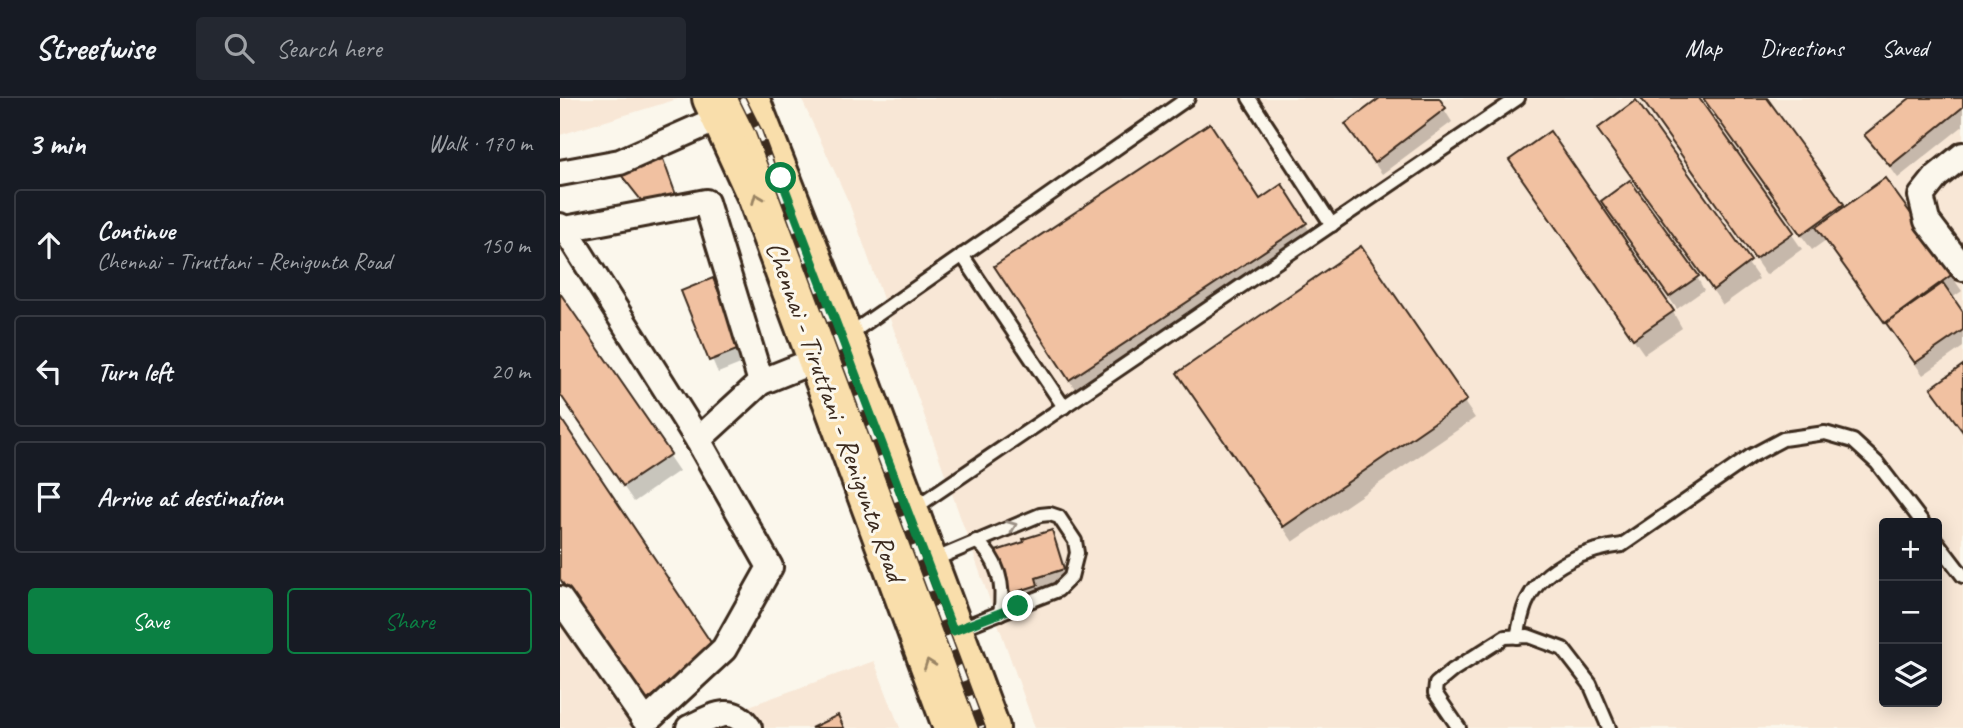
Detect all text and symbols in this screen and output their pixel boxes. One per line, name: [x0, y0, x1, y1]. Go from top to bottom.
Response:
search box: [196, 17, 686, 80]
text: Streetwise: [35, 27, 154, 69]
icon: search: [220, 29, 258, 67]
text: Search here: [276, 32, 382, 65]
text: Map: [1685, 33, 1722, 63]
text: Directions: [1760, 33, 1843, 63]
text: Saved: [1881, 33, 1928, 63]
text: 3 min: [28, 125, 85, 163]
text: Walk · 170 m: [428, 129, 532, 158]
route start: [765, 162, 796, 193]
one-way arrow: [752, 192, 766, 204]
text: Continue: [97, 214, 175, 247]
icon: ahead: [30, 226, 68, 264]
text: 150 m: [481, 231, 530, 260]
street label: Chennai - Tiruttani - Renigunta Road: [758, 236, 915, 589]
text: Chennai - Tiruttani - Renigunta Road: [97, 247, 392, 276]
icon: left: [30, 352, 68, 390]
text: Turn left: [97, 355, 172, 388]
text: 20 m: [491, 357, 530, 386]
icon: arrive: [30, 478, 68, 516]
text: Arrive at destination: [97, 481, 283, 514]
map controls: [1879, 518, 1942, 707]
button: +: [1879, 518, 1942, 581]
one-way arrow: [1006, 520, 1018, 534]
button: −: [1879, 581, 1942, 644]
button: Save: [28, 588, 273, 654]
button: Share: [287, 588, 532, 654]
route end: [1002, 590, 1033, 621]
button: layers: [1879, 644, 1942, 707]
one-way arrow: [923, 658, 937, 670]

